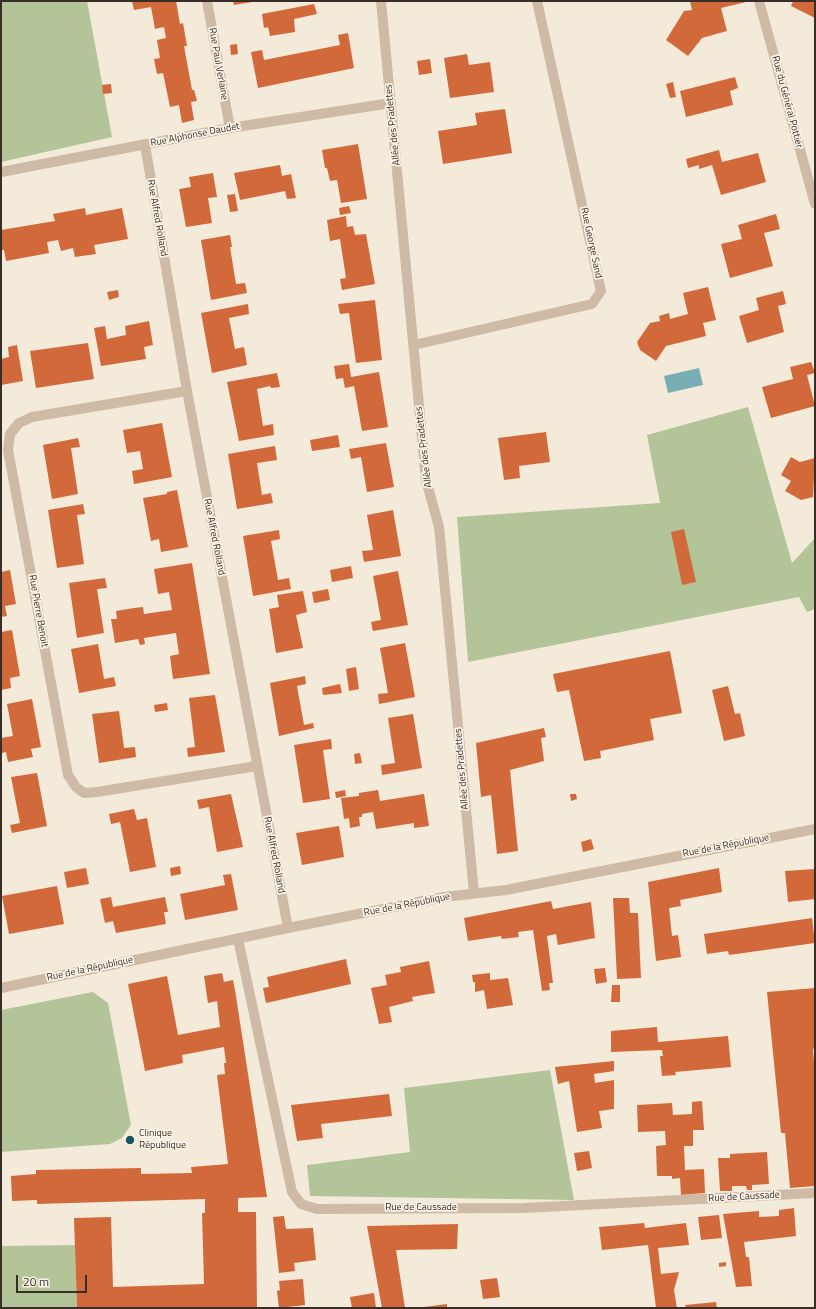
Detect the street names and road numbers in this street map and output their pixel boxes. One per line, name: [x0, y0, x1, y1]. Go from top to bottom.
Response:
street label: Rue Paul Verlaine: [206, 27, 230, 101]
street label: Rue du Général Pottier: [769, 55, 805, 149]
street label: Allée des Pradettes: [383, 84, 403, 166]
street label: Rue Alphonse Daudet: [149, 120, 241, 150]
street label: Rue Alfred Rolland: [144, 179, 170, 257]
street label: Rue George Sand: [578, 207, 604, 279]
street label: Allée des Pradettes: [413, 406, 435, 488]
street label: Rue Alfred Rolland: [201, 498, 227, 576]
street label: Rue Pierre Benoit: [26, 574, 50, 648]
street label: Allée des Pradettes: [452, 728, 472, 810]
street label: Rue Alfred Rolland: [261, 816, 287, 894]
street label: Rue de la République: [682, 832, 770, 860]
street label: Rue de la République: [363, 891, 451, 919]
street label: Rue de la République: [46, 954, 134, 984]
street label: Rue de Caussade: [708, 1189, 780, 1205]
street label: Rue de Caussade: [385, 1202, 457, 1214]

